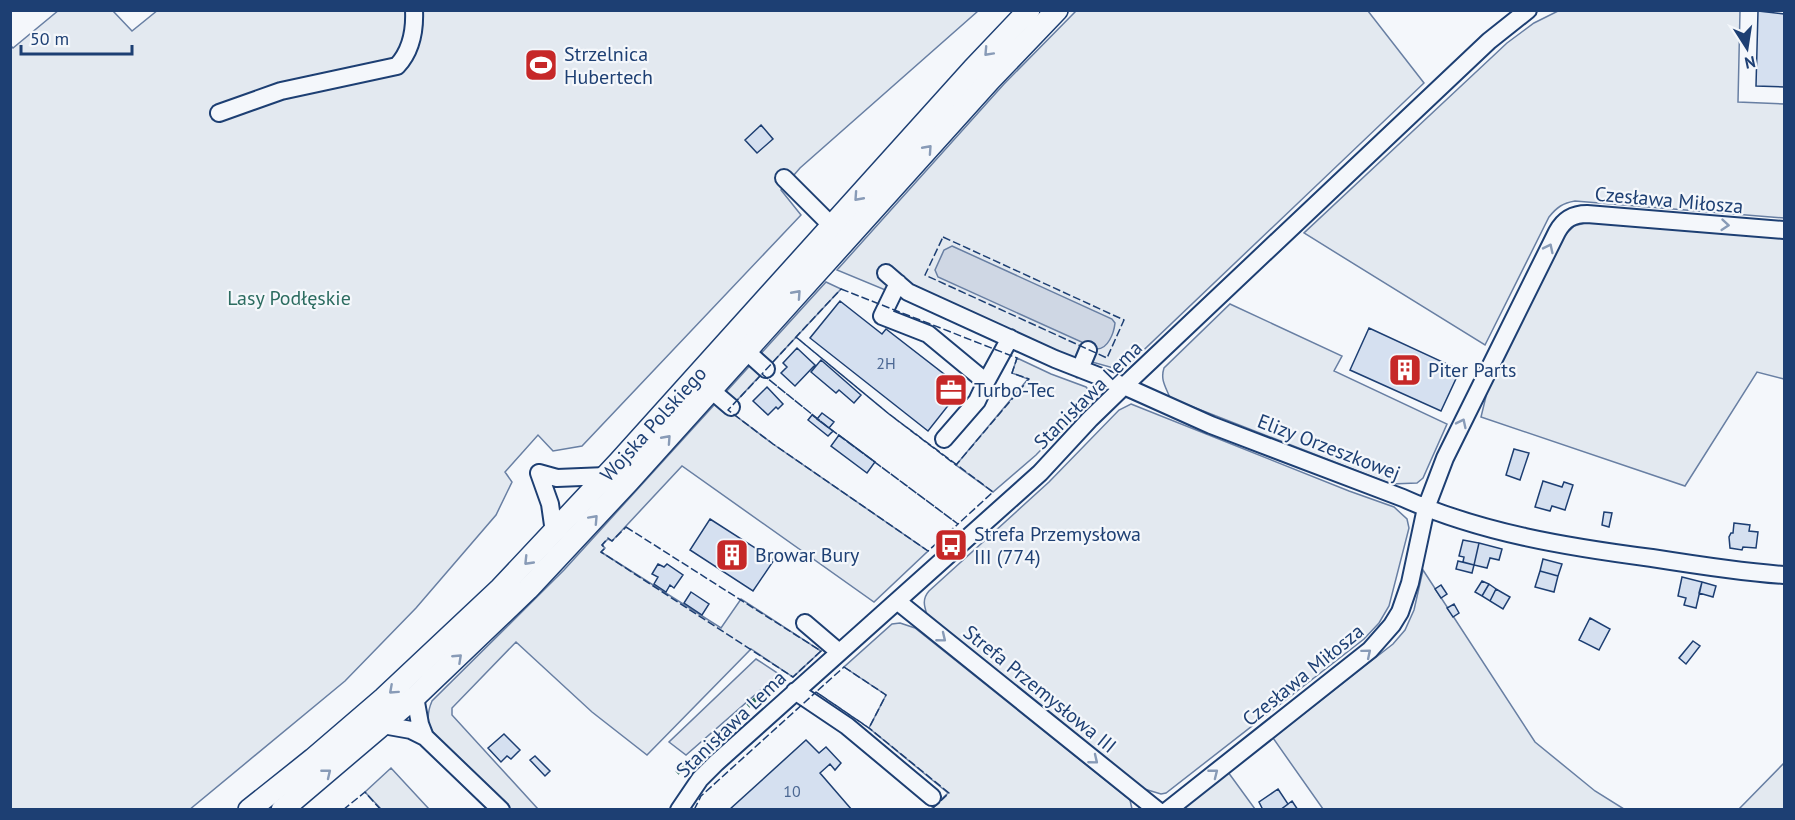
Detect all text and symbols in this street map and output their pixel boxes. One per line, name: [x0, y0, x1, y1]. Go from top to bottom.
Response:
scale bar: [21, 18, 132, 56]
north arrow: [1717, 18, 1777, 78]
text: 50 m: [30, 27, 69, 50]
place label: Strzelnica Hubertech: [564, 41, 653, 90]
one-way arrow: [985, 45, 996, 56]
sports icon: Strzelnica Hubertech: [523, 47, 559, 83]
text: N: [1743, 52, 1757, 74]
one-way arrow: [921, 145, 932, 156]
street label: Czesława Miłosza: [1594, 181, 1744, 219]
one-way arrow: [854, 190, 865, 201]
one-way arrow: [1721, 218, 1730, 231]
one-way arrow: [1541, 243, 1553, 254]
park label: Lasy Podłęskie: [227, 285, 351, 311]
one-way arrow: [790, 290, 801, 300]
street label: Stanisława Lema: [1028, 335, 1148, 455]
building icon: Piter Parts: [1387, 352, 1423, 388]
house number: 2H: [876, 353, 896, 373]
place label: Piter Parts: [1428, 357, 1516, 383]
street label: Wojska Polskiego: [594, 361, 712, 487]
office icon: Turbo-Tec: [933, 372, 969, 408]
place label: Turbo-Tec: [974, 377, 1055, 403]
street label: Elizy Orzeszkowej: [1254, 408, 1404, 486]
one-way arrow: [1455, 418, 1467, 429]
one-way arrow: [660, 435, 671, 445]
one-way arrow: [587, 515, 598, 525]
place label: Strefa Przemysłowa III (774): [974, 521, 1141, 570]
bus stop icon: Strefa Przemysłowa III (774): [933, 527, 969, 563]
building icon: Browar Bury: [714, 537, 750, 573]
place label: Browar Bury: [755, 542, 860, 568]
one-way arrow: [524, 553, 535, 564]
street label: Czesława Miłosza: [1237, 618, 1369, 732]
street label: Strefa Przemysłowa III: [958, 619, 1122, 759]
one-way arrow: [936, 630, 947, 641]
one-way arrow: [1360, 649, 1371, 660]
one-way arrow: [451, 654, 461, 665]
street label: Stanisława Lema: [670, 665, 792, 783]
one-way arrow: [389, 683, 399, 694]
one-way arrow: [1088, 752, 1099, 763]
one-way arrow: [320, 769, 331, 780]
one-way arrow: [1207, 770, 1218, 781]
house number: 10: [783, 781, 801, 801]

